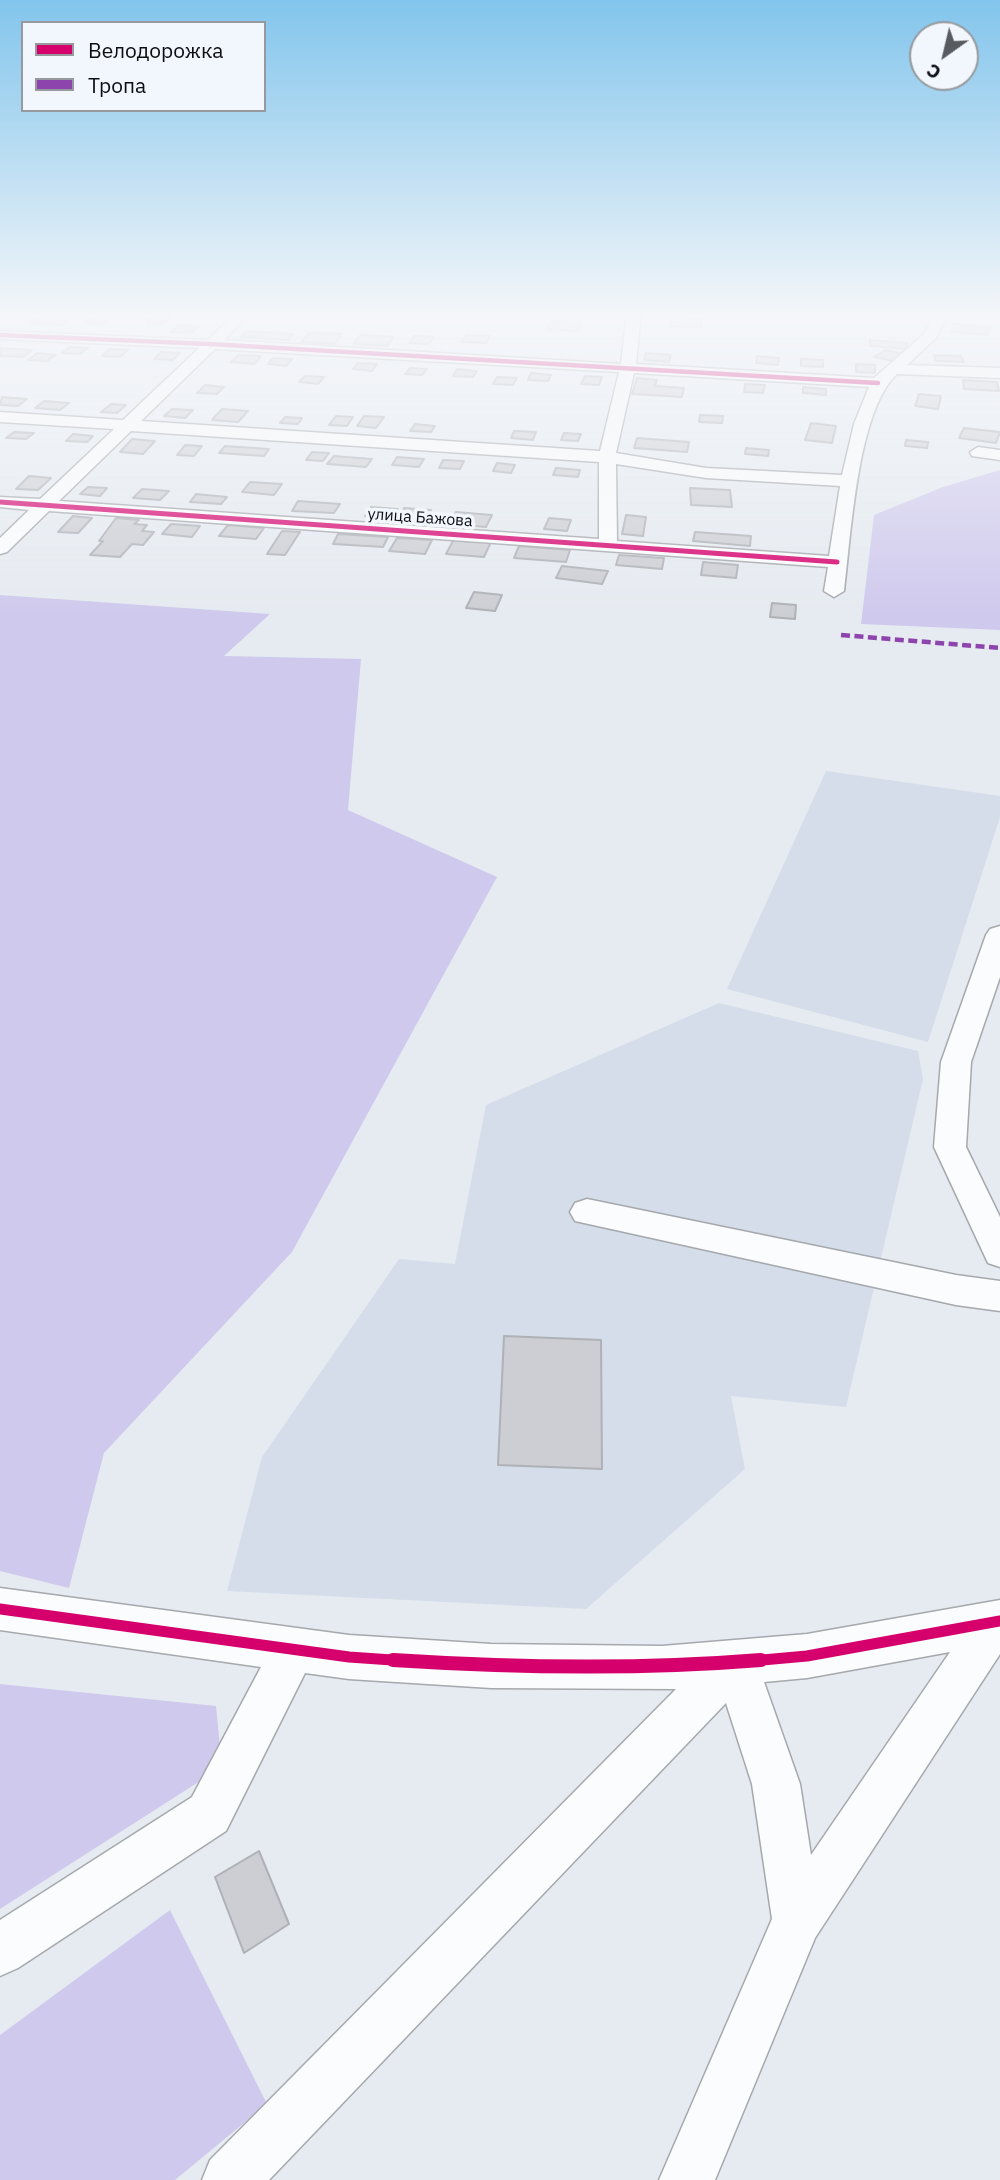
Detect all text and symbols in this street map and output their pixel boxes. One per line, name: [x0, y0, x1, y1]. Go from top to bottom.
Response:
legend: [21, 21, 266, 112]
north arrow: [909, 21, 979, 91]
text: Велодорожка: [88, 36, 223, 64]
text: С: [922, 58, 945, 85]
text: Тропа: [88, 71, 146, 99]
street label: улица Бажова: [367, 505, 473, 531]

